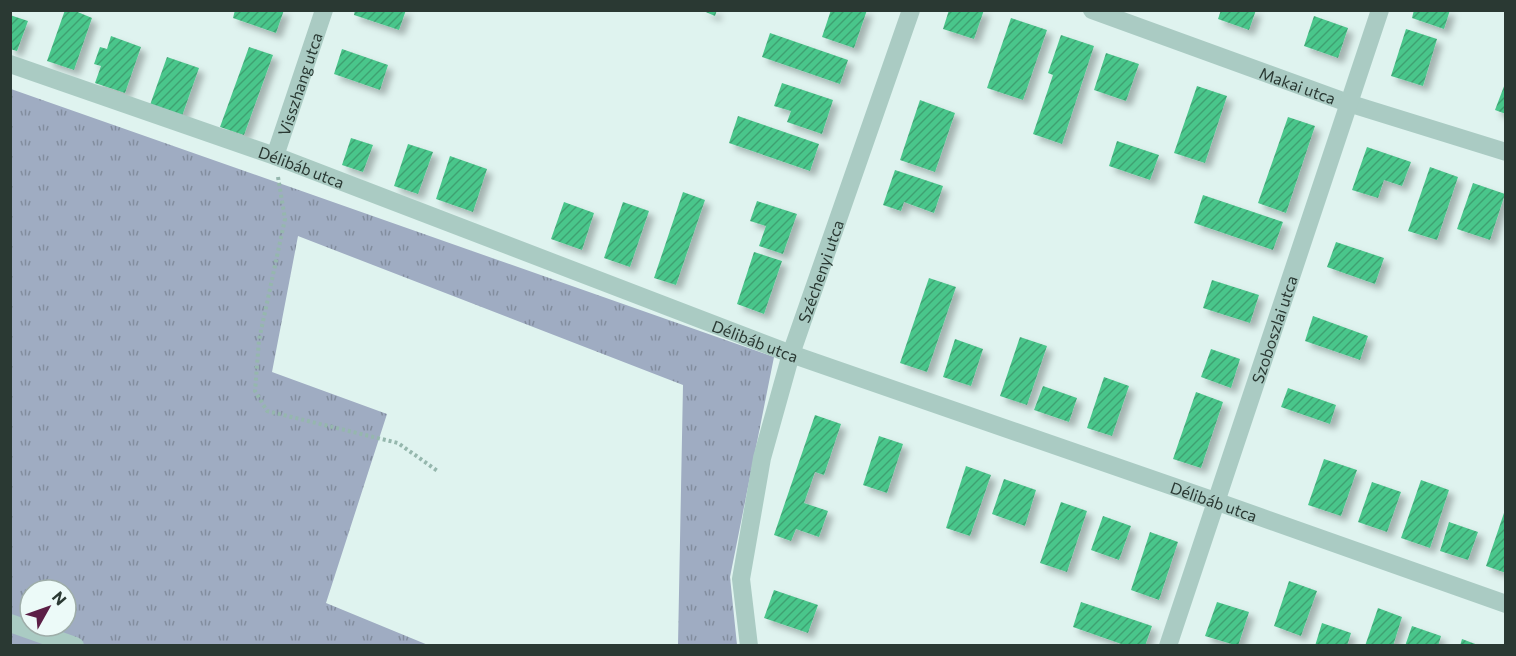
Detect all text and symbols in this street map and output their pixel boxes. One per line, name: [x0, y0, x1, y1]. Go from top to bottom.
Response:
street label: Visszhang utca: [273, 30, 325, 138]
street label: Makai utca: [1257, 62, 1338, 107]
street label: Délibáb utca: [256, 142, 347, 191]
street label: Széchenyi utca: [793, 217, 847, 325]
street label: Szoboszlai utca: [1247, 273, 1300, 385]
street label: Délibáb utca: [710, 315, 801, 365]
street label: Délibáb utca: [1168, 477, 1260, 525]
north arrow: [18, 578, 78, 638]
text: N: [49, 587, 71, 609]

